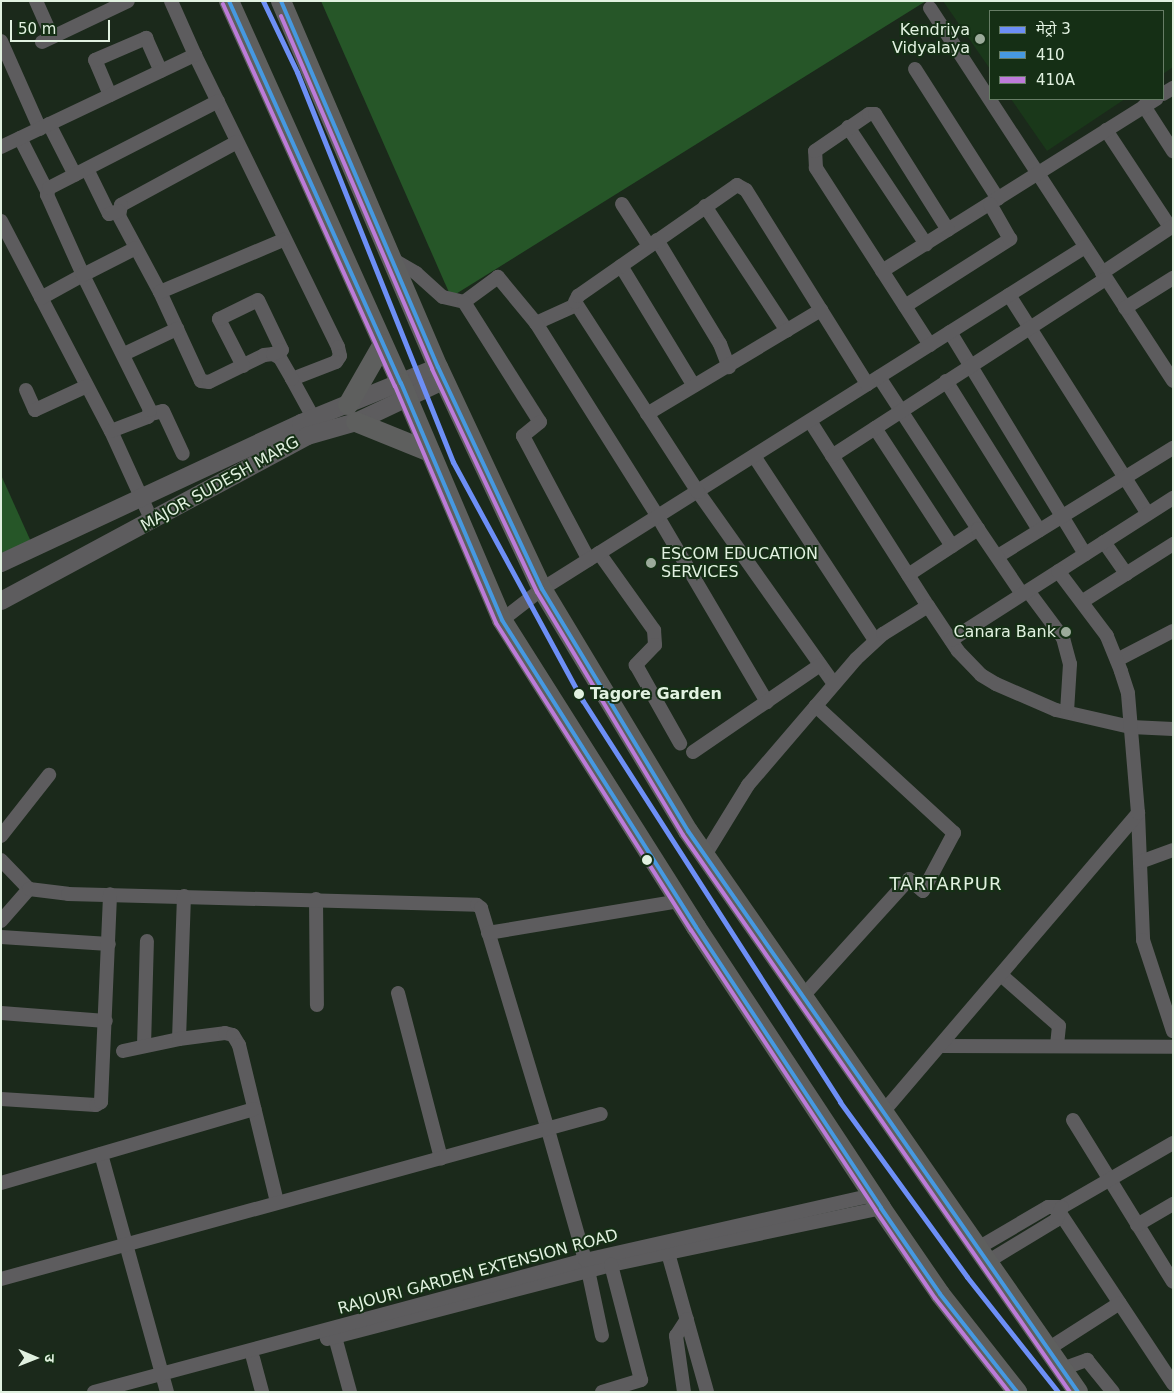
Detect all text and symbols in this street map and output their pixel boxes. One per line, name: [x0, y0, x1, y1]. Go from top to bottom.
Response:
scale bar: [12, 10, 112, 42]
legend: [989, 10, 1164, 100]
text: 50 m: [18, 20, 56, 38]
place label: Kendriya Vidyalaya: [892, 20, 970, 58]
text: मेट्रो 3: [1036, 20, 1071, 38]
marker: Kendriya Vidyalaya: [974, 33, 986, 45]
text: 410: [1036, 46, 1065, 64]
text: 410A: [1036, 71, 1075, 89]
street label: MAJOR SUDESH MARG: [137, 432, 303, 536]
place label: ESCOM EDUCATION SERVICES: [661, 544, 818, 582]
marker: ESCOM EDUCATION SERVICES: [645, 557, 657, 569]
place label: Canara Bank: [953, 622, 1056, 642]
marker: Canara Bank: [1060, 626, 1072, 638]
place label: Tagore Garden: [590, 684, 722, 704]
marker: Tagore Garden: [572, 687, 586, 701]
unlabelled marker: [642, 855, 652, 865]
district label: TARTARPUR: [888, 873, 1004, 895]
street label: RAJOURI GARDEN EXTENSION ROAD: [336, 1225, 620, 1319]
north arrow: [10, 1333, 60, 1383]
text: उ: [42, 1354, 58, 1362]

